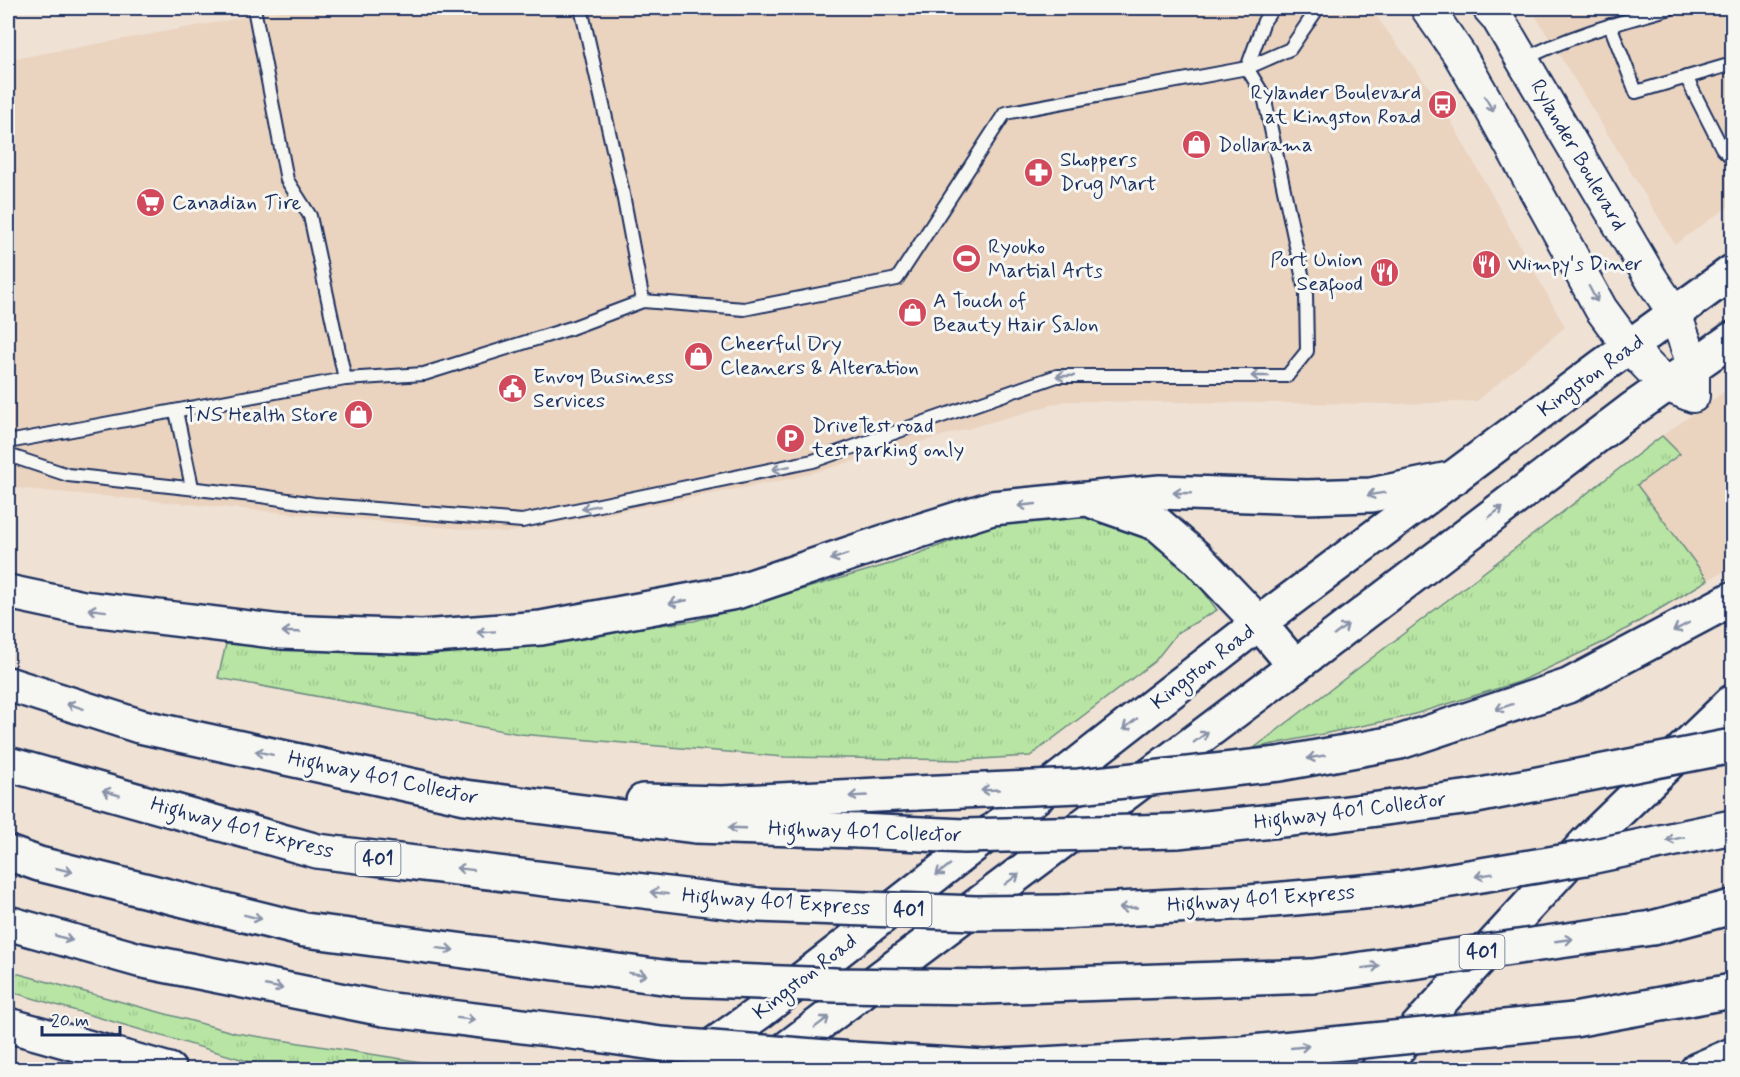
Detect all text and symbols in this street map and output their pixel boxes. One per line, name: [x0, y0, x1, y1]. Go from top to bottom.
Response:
street label: Rylander Boulevard: [1523, 74, 1633, 236]
place label: Rylander Boulevard at Kingston Road: [1250, 79, 1421, 131]
bus stop icon: Rylander Boulevard at Kingston Road: [1426, 89, 1458, 121]
one-way arrow: [1483, 95, 1495, 112]
shop icon: Dollarama: [1181, 129, 1213, 161]
place label: Dollarama: [1218, 131, 1313, 159]
place label: Shoppers Drug Mart: [1060, 146, 1157, 199]
pharmacy icon: Shoppers Drug Mart: [1023, 156, 1055, 188]
supermarket icon: Canadian Tire: [135, 187, 167, 219]
place label: Canadian Tire: [172, 189, 301, 217]
place label: Ryouko Martial Arts: [988, 233, 1103, 285]
sports icon: Ryouko Martial Arts: [951, 243, 983, 275]
place label: Port Union Seafood: [1270, 246, 1363, 300]
restaurant icon: Wimpy's Diner: [1471, 248, 1503, 280]
place label: Wimpy's Diner: [1508, 250, 1643, 278]
restaurant icon: Port Union Seafood: [1368, 256, 1400, 288]
one-way arrow: [1588, 284, 1599, 302]
place label: A Touch of Beauty Hair Salon: [933, 287, 1099, 339]
shop icon: A Touch of Beauty Hair Salon: [896, 297, 928, 329]
street label: Kingston Road: [1532, 328, 1650, 425]
place label: Cheerful Dry Cleaners & Alteration: [720, 330, 919, 382]
shop icon: Cheerful Dry Cleaners & Alteration: [683, 340, 715, 372]
place label: Envoy Business Services: [533, 363, 674, 415]
one-way arrow: [1056, 370, 1076, 382]
one-way arrow: [1251, 370, 1271, 382]
public building icon: Envoy Business Services: [496, 373, 528, 405]
shop icon: TNS Health Store: [343, 399, 375, 431]
place label: TNS Health Store: [184, 401, 338, 429]
place label: DriveTest road test parking only: [811, 412, 964, 466]
parking icon: DriveTest road test parking only: [775, 422, 807, 454]
one-way arrow: [771, 463, 791, 474]
one-way arrow: [1172, 487, 1192, 499]
one-way arrow: [1367, 488, 1387, 499]
one-way arrow: [1017, 500, 1037, 511]
one-way arrow: [580, 502, 599, 514]
one-way arrow: [1488, 506, 1504, 519]
one-way arrow: [831, 552, 849, 563]
one-way arrow: [669, 597, 688, 608]
one-way arrow: [88, 604, 107, 615]
street label: Kingston Road: [1145, 617, 1261, 717]
one-way arrow: [1673, 621, 1690, 633]
one-way arrow: [1333, 624, 1349, 637]
one-way arrow: [281, 626, 301, 637]
one-way arrow: [476, 627, 496, 638]
one-way arrow: [66, 699, 85, 710]
one-way arrow: [1495, 703, 1514, 714]
one-way arrow: [1122, 717, 1138, 730]
one-way arrow: [1193, 731, 1209, 744]
street label: Highway 401 Collector: [285, 744, 481, 814]
one-way arrow: [255, 747, 274, 759]
one-way arrow: [1306, 752, 1326, 763]
one-way arrow: [981, 784, 1001, 795]
street label: Highway 401 Collector: [1252, 785, 1448, 839]
one-way arrow: [102, 787, 121, 799]
street label: Highway 401 Express: [147, 790, 337, 868]
one-way arrow: [849, 791, 869, 802]
street label: Highway 401 Collector: [768, 815, 962, 851]
one-way arrow: [728, 822, 748, 833]
one-way arrow: [1666, 834, 1686, 845]
road number: 401: [356, 842, 400, 876]
one-way arrow: [935, 863, 951, 876]
one-way arrow: [54, 864, 73, 876]
one-way arrow: [456, 864, 476, 875]
one-way arrow: [1474, 869, 1494, 880]
one-way arrow: [1003, 873, 1019, 886]
street label: Highway 401 Express: [1166, 878, 1356, 922]
street label: Highway 401 Express: [681, 881, 871, 925]
one-way arrow: [649, 887, 669, 898]
road number: 401: [886, 893, 932, 927]
one-way arrow: [1118, 903, 1138, 914]
one-way arrow: [243, 912, 262, 924]
street label: Kingston Road: [747, 927, 863, 1027]
one-way arrow: [54, 933, 73, 945]
road number: 401: [1460, 935, 1504, 969]
one-way arrow: [1553, 935, 1573, 946]
one-way arrow: [435, 943, 454, 954]
one-way arrow: [1360, 962, 1380, 973]
one-way arrow: [628, 969, 648, 980]
one-way arrow: [265, 981, 284, 993]
scale bar: [42, 999, 120, 1037]
text: 20 m: [51, 1009, 89, 1033]
one-way arrow: [456, 1013, 476, 1024]
one-way arrow: [814, 1015, 830, 1028]
one-way arrow: [1290, 1041, 1310, 1052]

